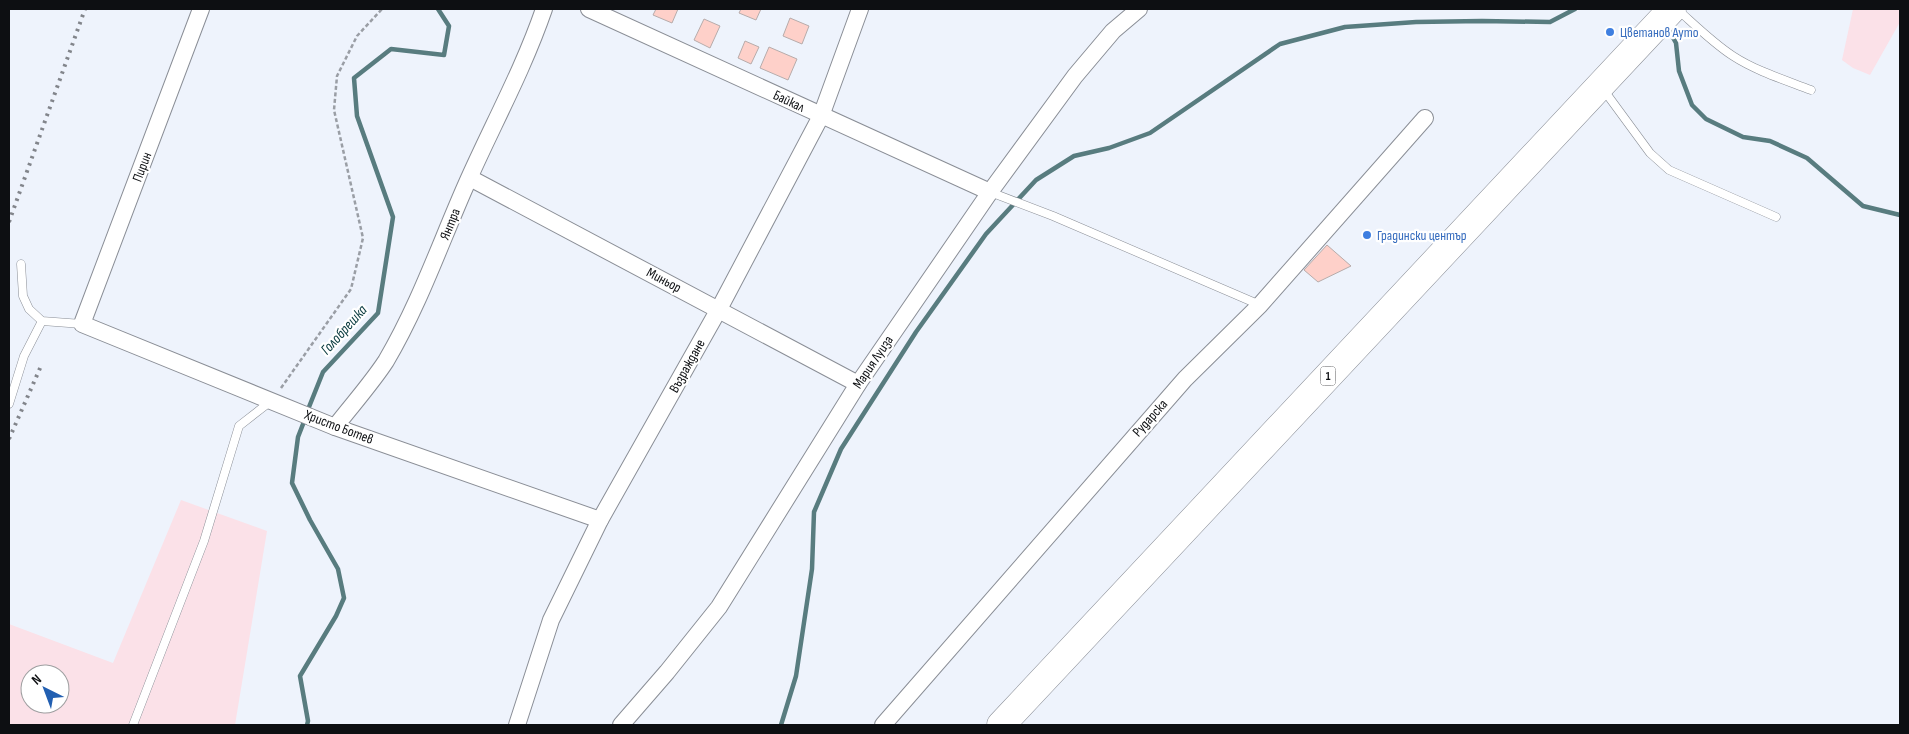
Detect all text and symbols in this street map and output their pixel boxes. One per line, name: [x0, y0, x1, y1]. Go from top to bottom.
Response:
place label: Цветанов Ауто: [1620, 24, 1699, 41]
marker: Цветанов Ауто: [1604, 26, 1616, 38]
street label: Байкал: [771, 86, 808, 116]
street label: Пирин: [129, 150, 155, 184]
street label: Янтра: [436, 206, 464, 242]
place label: Градински център: [1377, 227, 1467, 244]
marker: Градински център: [1361, 229, 1373, 241]
street label: Миньор: [644, 264, 684, 296]
water label: Голобрешка: [317, 301, 371, 359]
street label: Мария Луиза: [849, 332, 897, 392]
street label: Възраждане: [665, 336, 709, 396]
road number: 1: [1320, 366, 1336, 386]
street label: Рударска: [1129, 396, 1171, 440]
street label: Христо Ботев: [301, 406, 376, 448]
north arrow: [20, 664, 70, 714]
text: N: [28, 671, 45, 689]

